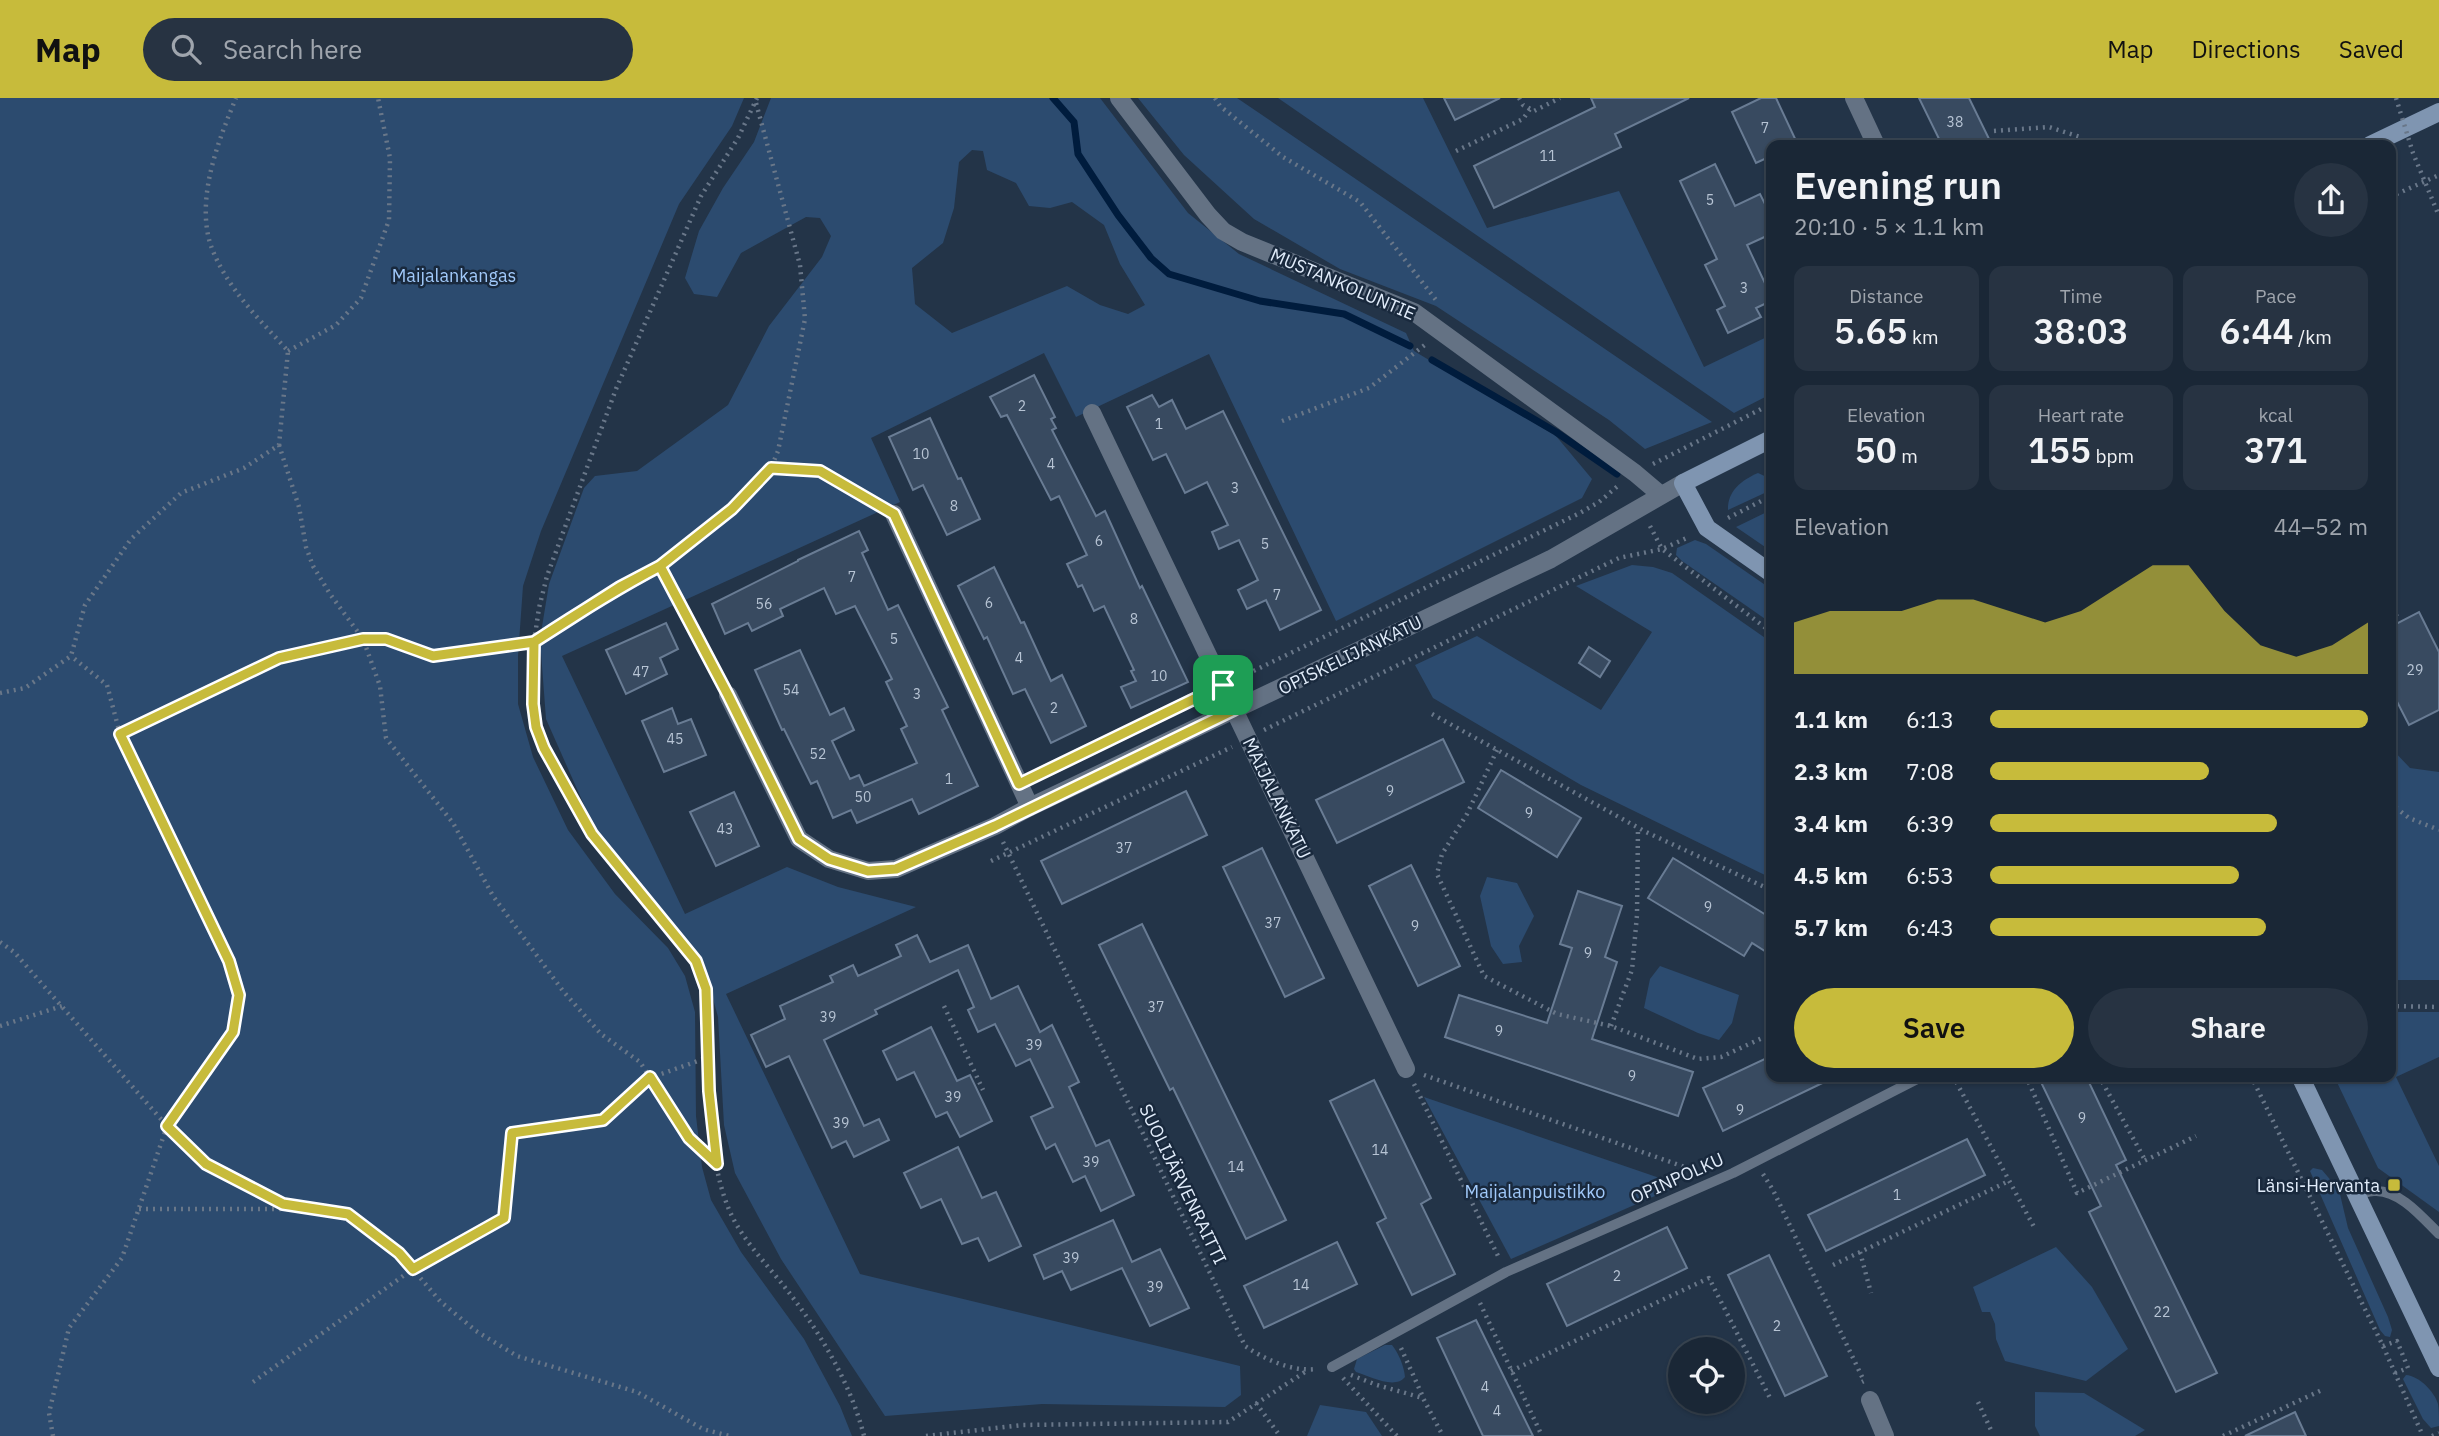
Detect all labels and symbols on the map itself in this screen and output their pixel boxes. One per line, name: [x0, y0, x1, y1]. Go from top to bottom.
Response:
house number: 38: [1947, 113, 1963, 131]
house number: 7: [1761, 119, 1769, 137]
house number: 11: [1540, 147, 1556, 165]
house number: 5: [1706, 191, 1714, 209]
street label: MUSTANKOLUNTIE: [1267, 243, 1419, 325]
park label: Maijalankangas: [392, 264, 516, 287]
house number: 3: [1740, 279, 1748, 297]
house number: 2: [1018, 397, 1026, 415]
house number: 1: [1155, 415, 1163, 433]
house number: 10: [913, 445, 929, 463]
house number: 4: [1047, 455, 1055, 473]
house number: 3: [1231, 479, 1239, 497]
house number: 8: [950, 497, 958, 515]
house number: 6: [1095, 532, 1103, 550]
house number: 5: [1261, 535, 1269, 553]
house number: 7: [848, 568, 856, 586]
house number: 7: [1273, 586, 1281, 604]
house number: 6: [985, 594, 993, 612]
house number: 56: [756, 595, 772, 613]
house number: 8: [1130, 610, 1138, 628]
street label: OPISKELIJANKATU: [1274, 610, 1426, 700]
house number: 5: [890, 630, 898, 648]
house number: 4: [1015, 649, 1023, 667]
pin: [1193, 655, 1253, 715]
house number: 29: [2407, 661, 2423, 679]
house number: 47: [633, 663, 649, 681]
house number: 10: [1151, 667, 1167, 685]
house number: 54: [783, 681, 799, 699]
house number: 3: [913, 685, 921, 703]
house number: 2: [1050, 699, 1058, 717]
house number: 45: [667, 730, 683, 748]
street label: MAIJALANKATU: [1238, 734, 1316, 862]
house number: 52: [810, 745, 826, 763]
house number: 1: [945, 770, 953, 788]
house number: 9: [1386, 782, 1394, 800]
house number: 50: [855, 788, 871, 806]
house number: 9: [1525, 804, 1533, 822]
house number: 43: [717, 820, 733, 838]
house number: 37: [1116, 839, 1132, 857]
house number: 9: [1704, 898, 1712, 916]
house number: 37: [1265, 914, 1281, 932]
house number: 9: [1411, 917, 1419, 935]
house number: 9: [1584, 944, 1592, 962]
house number: 37: [1148, 998, 1164, 1016]
house number: 39: [820, 1008, 836, 1026]
house number: 9: [1495, 1022, 1503, 1040]
house number: 39: [1026, 1036, 1042, 1054]
house number: 9: [1628, 1067, 1636, 1085]
house number: 39: [945, 1088, 961, 1106]
street label: SUOLIJÄRVENRAITTI: [1134, 1100, 1232, 1268]
house number: 9: [1736, 1101, 1744, 1119]
house number: 9: [2078, 1109, 2086, 1127]
house number: 39: [833, 1114, 849, 1132]
house number: 14: [1372, 1141, 1388, 1159]
street label: OPINPOLKU: [1627, 1147, 1727, 1209]
house number: 39: [1083, 1153, 1099, 1171]
house number: 14: [1228, 1158, 1244, 1176]
place label: Länsi-Hervanta: [2257, 1174, 2380, 1197]
marker: Länsi-Hervanta: [2386, 1177, 2402, 1193]
park label: Maijalanpuistikko: [1465, 1180, 1605, 1203]
house number: 1: [1893, 1186, 1901, 1204]
house number: 39: [1063, 1249, 1079, 1267]
house number: 2: [1613, 1267, 1621, 1285]
house number: 14: [1293, 1276, 1309, 1294]
house number: 39: [1147, 1278, 1163, 1296]
house number: 22: [2154, 1303, 2170, 1321]
house number: 2: [1773, 1317, 1781, 1335]
house number: 4: [1481, 1378, 1489, 1396]
house number: 4: [1493, 1402, 1501, 1420]

